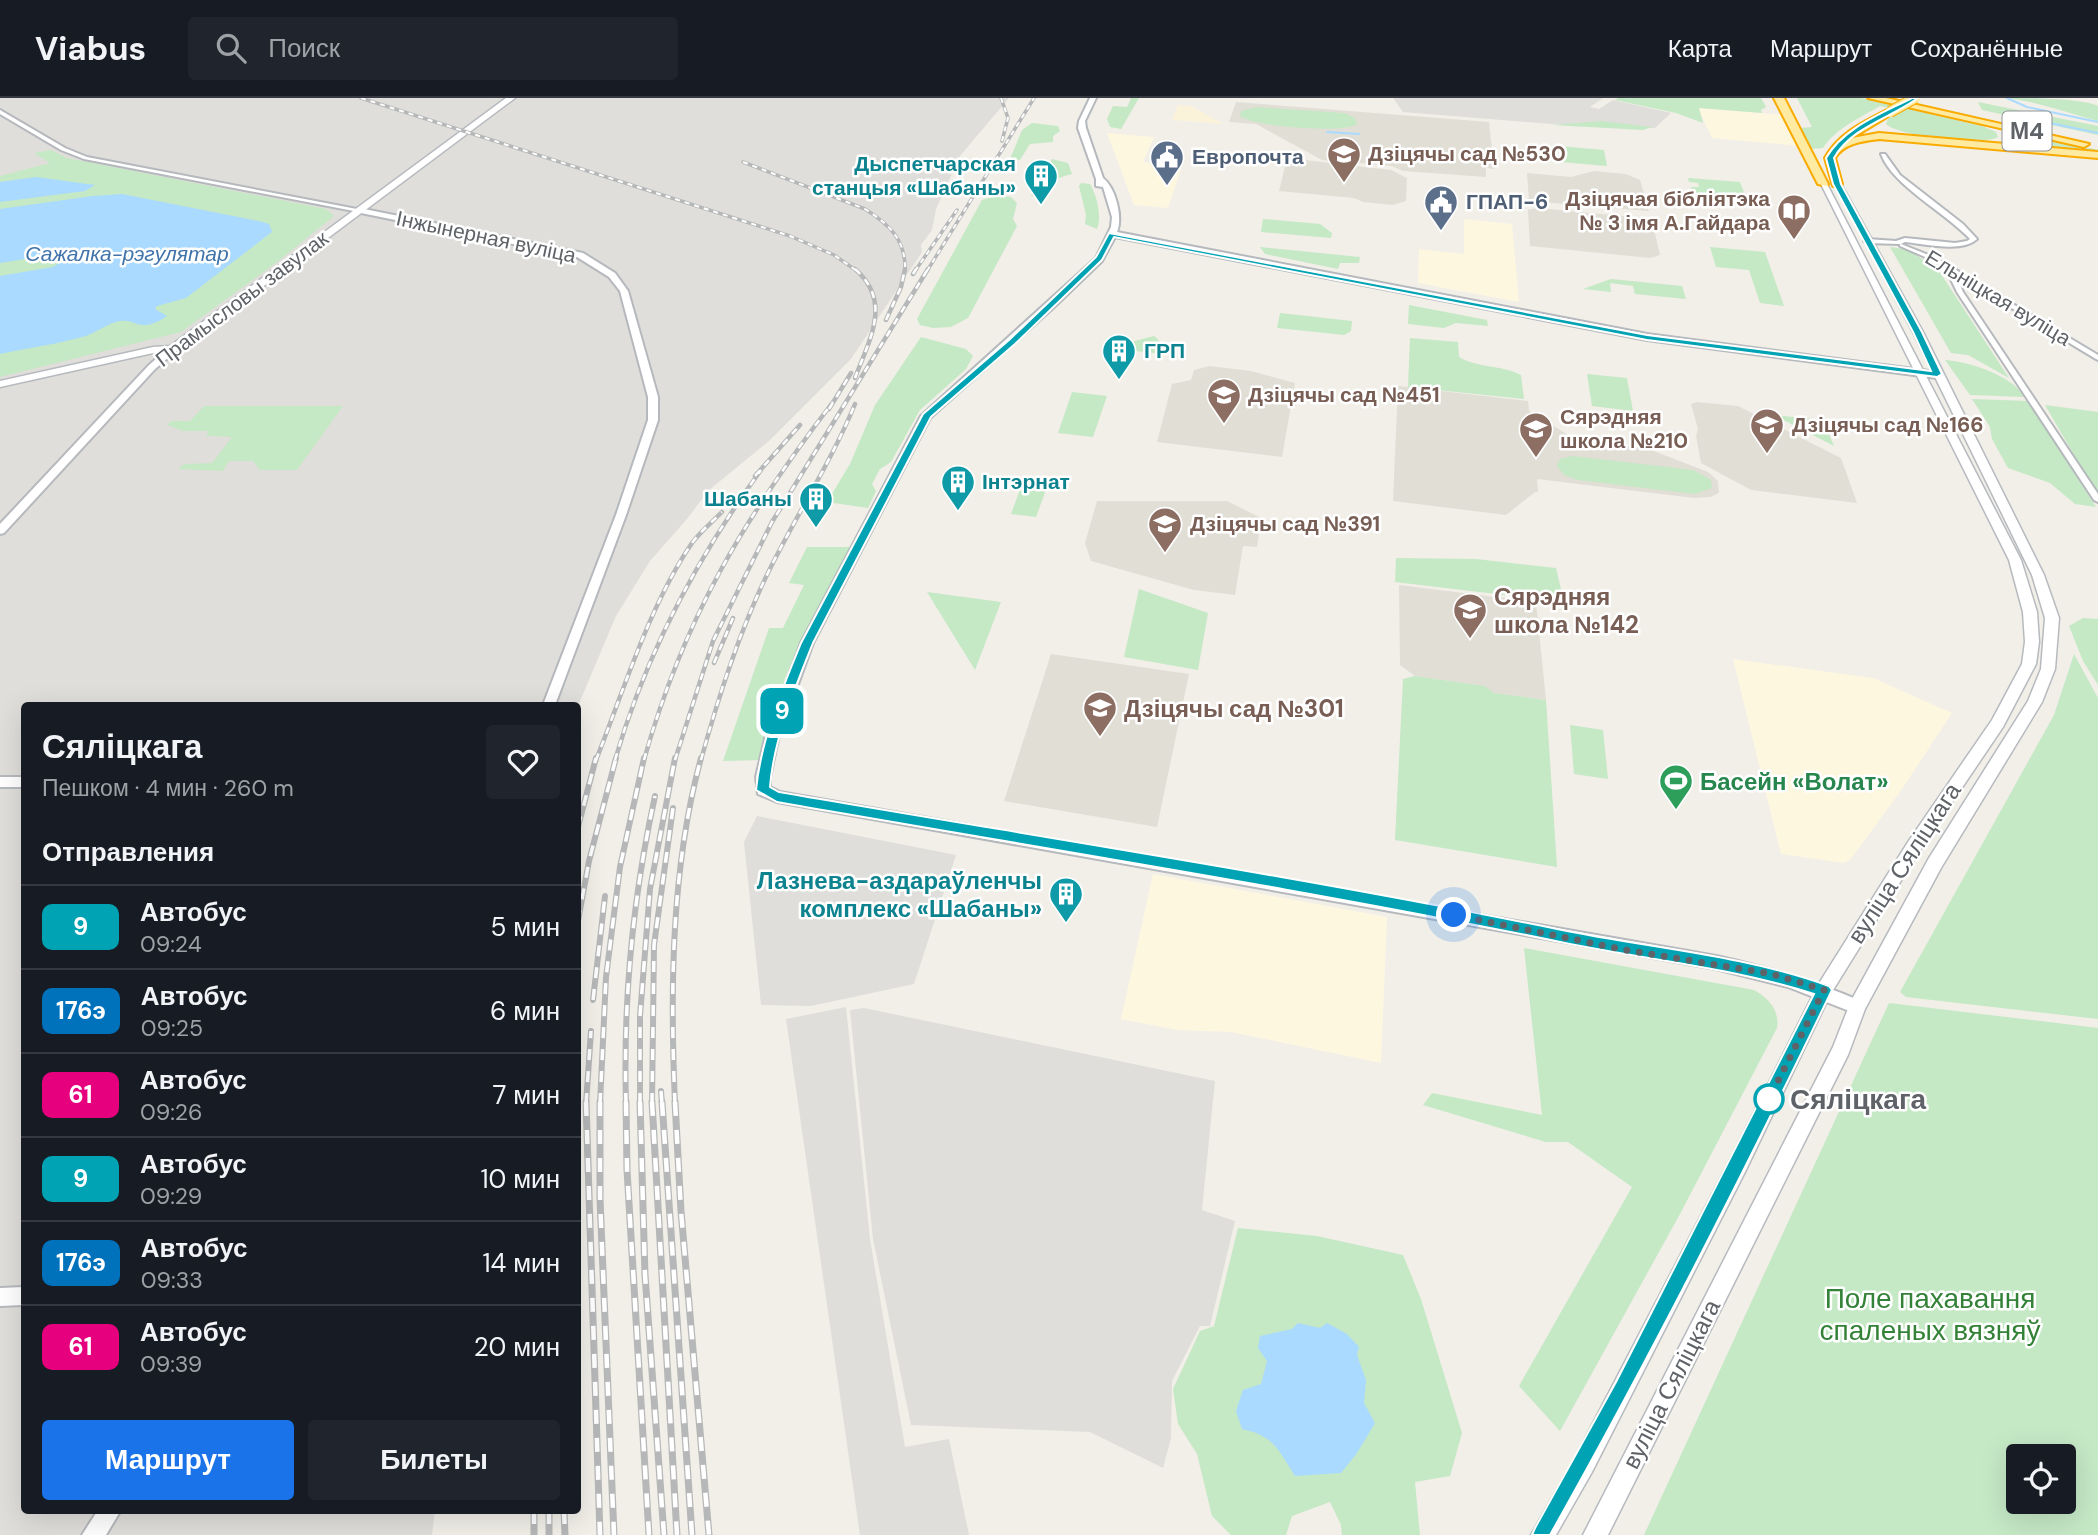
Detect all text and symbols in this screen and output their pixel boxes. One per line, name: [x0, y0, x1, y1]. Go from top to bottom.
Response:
search box: [188, 17, 678, 80]
text: Viabus: [35, 27, 146, 70]
icon: search: [212, 29, 250, 67]
text: Поиск: [268, 31, 340, 65]
text: Карта: [1668, 33, 1732, 64]
text: Маршрут: [1770, 33, 1872, 64]
text: Сохранённые: [1910, 33, 2063, 64]
road number: М4: [2002, 112, 2052, 150]
school or university icon: Дзіцячы сад №530: [1325, 135, 1363, 184]
public building icon: Европочта: [1148, 138, 1186, 187]
place label: Дзіцячы сад №530: [1368, 140, 1566, 168]
place label: Европочта: [1192, 143, 1304, 171]
place label: Дыспетчарская станцыя «Шабаны»: [812, 150, 1016, 202]
building icon: Дыспетчарская станцыя «Шабаны»: [1022, 157, 1060, 206]
public building icon: ГПАП-6: [1422, 183, 1460, 232]
place label: Дзіцячая бібліятэка № 3 імя А.Гайдара: [1565, 185, 1770, 237]
place label: ГПАП-6: [1466, 188, 1548, 216]
library icon: Дзіцячая бібліятэка № 3 імя А.Гайдара: [1775, 192, 1813, 241]
street label: Інжынерная вуліца: [394, 204, 579, 270]
street label: Прамысловы завулак: [150, 224, 335, 373]
water label: Сажалка-рэгулятар: [25, 240, 229, 268]
street label: Ельніцкая вуліца: [1920, 243, 2076, 353]
building icon: ГРП: [1100, 332, 1138, 381]
place label: ГРП: [1144, 337, 1185, 365]
school or university icon: Дзіцячы сад №451: [1205, 376, 1243, 425]
place label: Дзіцячы сад №451: [1248, 381, 1440, 409]
place label: Сярэдняя школа №210: [1560, 403, 1688, 455]
school or university icon: Дзіцячы сад №166: [1748, 406, 1786, 455]
school or university icon: Сярэдняя школа №210: [1517, 410, 1555, 459]
place label: Дзіцячы сад №166: [1792, 411, 1984, 439]
building icon: Інтэрнат: [939, 463, 977, 512]
place label: Інтэрнат: [982, 468, 1070, 496]
building icon: Шабаны: [797, 480, 835, 529]
place label: Шабаны: [704, 485, 792, 513]
school or university icon: Дзіцячы сад №391: [1146, 505, 1184, 554]
place label: Дзіцячы сад №391: [1190, 510, 1380, 538]
place label: Сярэдняя школа №142: [1494, 581, 1639, 640]
school or university icon: Сярэдняя школа №142: [1451, 591, 1489, 640]
line badge: 9: [759, 688, 805, 734]
school or university icon: Дзіцячы сад №301: [1081, 689, 1119, 738]
place label: Дзіцячы сад №301: [1124, 693, 1344, 724]
text: 9: [774, 695, 790, 726]
text: Сяліцкага: [42, 725, 202, 768]
button: heart: [486, 725, 560, 799]
sports icon: Басейн «Волат»: [1657, 762, 1695, 811]
place label: Басейн «Волат»: [1700, 766, 1889, 797]
text: Пешком · 4 мин · 260 m: [42, 773, 294, 803]
street label: вуліца Сяліцкага: [1840, 776, 1968, 949]
text: Отправления: [42, 835, 214, 869]
place label: Лазнева-аздараўленчы комплекс «Шабаны»: [757, 865, 1042, 924]
building icon: Лазнева-аздараўленчы комплекс «Шабаны»: [1047, 875, 1085, 924]
text: Автобус: [140, 895, 247, 929]
your location: [1436, 897, 1471, 932]
text: 5 мин: [490, 910, 560, 944]
text: 9: [73, 911, 88, 942]
text: 09:24: [140, 929, 202, 959]
text: Автобус: [141, 979, 248, 1013]
text: 6 мин: [490, 994, 560, 1028]
text: 176э: [56, 995, 106, 1026]
text: 09:25: [141, 1013, 203, 1043]
text: Автобус: [140, 1063, 247, 1097]
text: 7 мин: [492, 1078, 560, 1112]
text: 61: [69, 1079, 92, 1110]
place label: Сяліцкага: [1790, 1081, 1927, 1118]
marker: Сяліцкага: [1754, 1084, 1784, 1114]
text: 09:26: [140, 1097, 203, 1127]
text: Автобус: [140, 1147, 247, 1181]
text: 10 мин: [480, 1162, 560, 1196]
text: 9: [73, 1163, 88, 1194]
text: 09:29: [140, 1181, 202, 1211]
text: Автобус: [141, 1231, 248, 1265]
text: 14 мин: [482, 1246, 560, 1280]
text: 176э: [56, 1247, 106, 1278]
text: 09:33: [141, 1265, 203, 1295]
park label: Поле пахавання спаленых вязняў: [1820, 1280, 2040, 1349]
street label: вуліца Сяліцкага: [1615, 1294, 1727, 1474]
text: Автобус: [140, 1315, 247, 1349]
text: 20 мин: [474, 1330, 560, 1364]
text: 61: [69, 1331, 92, 1362]
text: 09:39: [140, 1349, 202, 1379]
button: Маршрут: [42, 1420, 294, 1500]
button: Билеты: [308, 1420, 560, 1500]
map controls: [2006, 1444, 2076, 1514]
button: locate: [2006, 1444, 2076, 1514]

